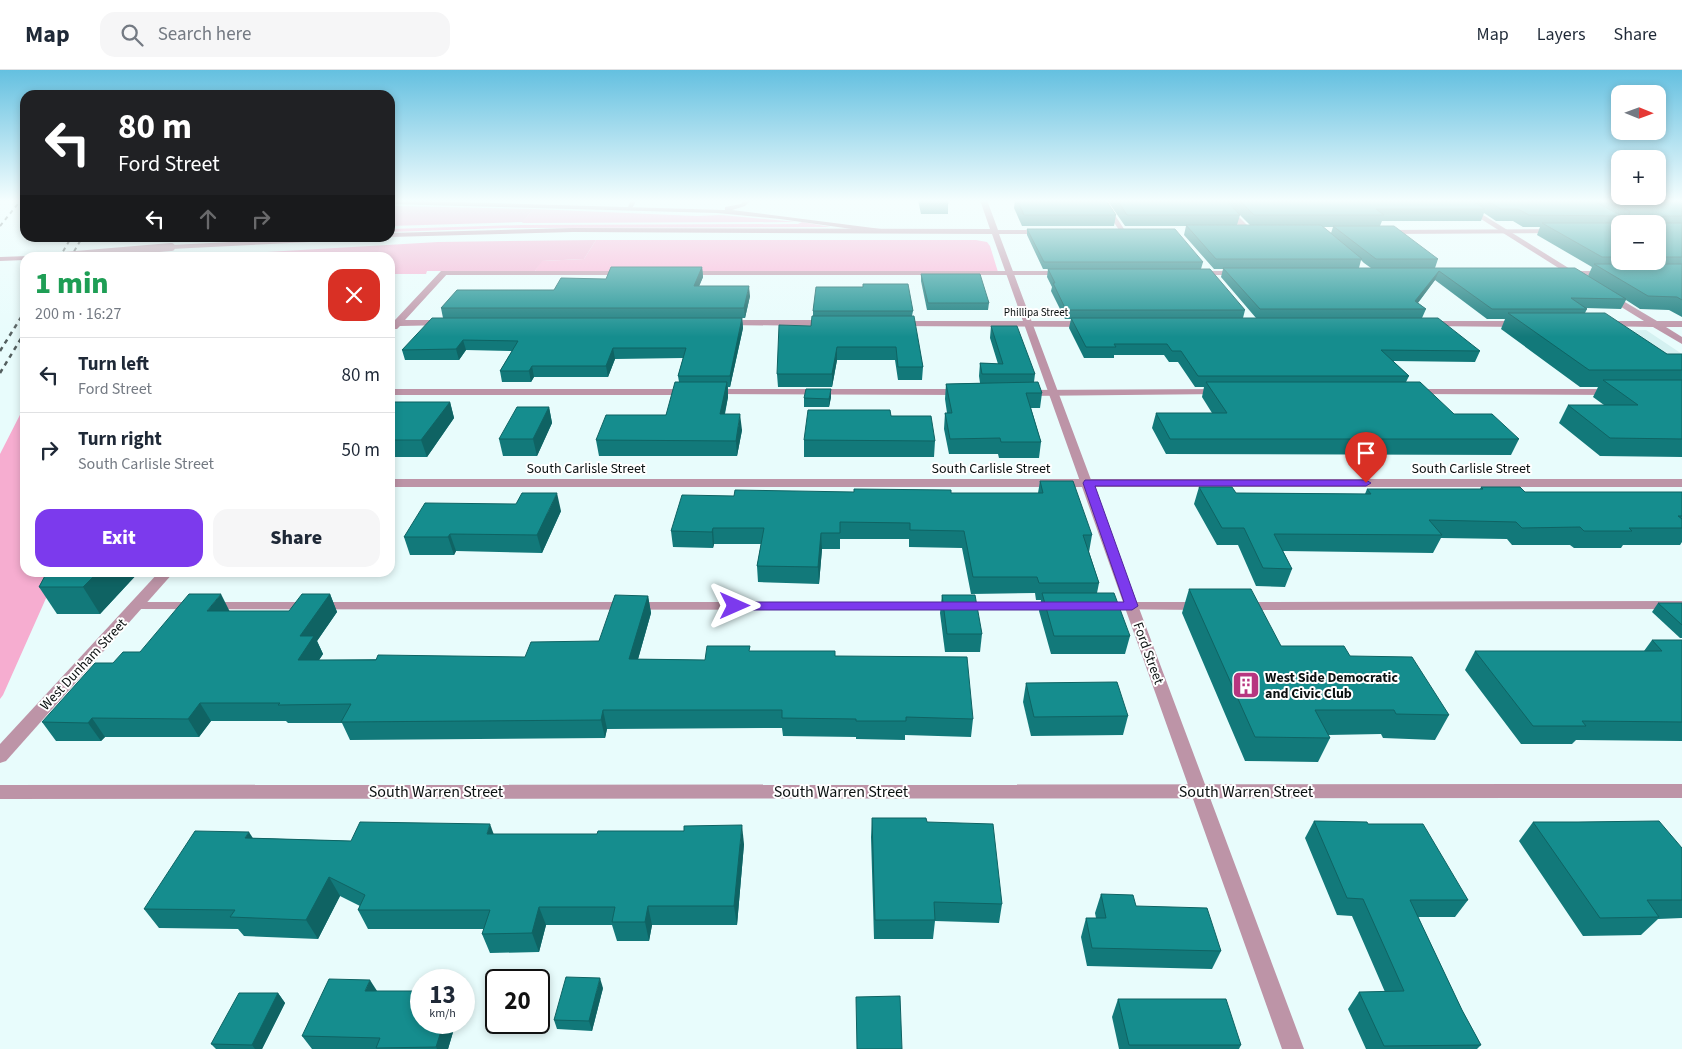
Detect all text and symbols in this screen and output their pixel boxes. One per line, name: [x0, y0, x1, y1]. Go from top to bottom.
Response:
search box: [100, 12, 450, 57]
text: Map: [25, 17, 70, 52]
icon: search: [118, 21, 146, 49]
text: Search here: [158, 21, 251, 48]
text: Map: [1477, 22, 1509, 47]
text: Layers: [1537, 22, 1586, 47]
text: Share: [1614, 22, 1657, 47]
north arrow: [1611, 85, 1666, 140]
map controls: [1611, 85, 1666, 270]
text: 80 m: [118, 102, 192, 152]
icon: left: [35, 110, 100, 175]
text: Ford Street: [118, 148, 220, 180]
button: +: [1611, 150, 1666, 205]
icon: left: [141, 205, 169, 233]
icon: ahead: [194, 205, 222, 233]
icon: right: [247, 205, 275, 233]
button: −: [1611, 215, 1666, 270]
text: 1 min: [35, 262, 109, 305]
button: close: [328, 269, 380, 321]
text: 200 m · 16:27: [35, 303, 122, 325]
street label: Phillipa Street: [1004, 305, 1069, 320]
text: Turn left: [78, 351, 149, 378]
icon: left: [35, 361, 63, 389]
text: 80 m: [342, 362, 380, 389]
text: Ford Street: [78, 378, 152, 400]
text: Turn right: [78, 426, 162, 453]
pin: [1345, 432, 1387, 483]
icon: right: [35, 436, 63, 464]
text: 50 m: [342, 437, 380, 464]
icon: arrive: [1352, 439, 1380, 467]
text: South Carlisle Street: [78, 453, 214, 475]
street label: South Carlisle Street: [526, 459, 646, 479]
street label: South Carlisle Street: [931, 459, 1051, 479]
street label: South Carlisle Street: [1411, 459, 1531, 479]
button: Exit: [35, 509, 203, 567]
button: Share: [213, 509, 380, 567]
position arrow: [708, 579, 760, 631]
street label: West Dunham Street: [36, 614, 132, 715]
street label: Ford Street: [1128, 620, 1169, 687]
place label: West Side Democratic and Civic Club: [1265, 668, 1398, 704]
building icon: West Side Democratic and Civic Club: [1231, 670, 1261, 700]
street label: South Warren Street: [369, 781, 504, 803]
street label: South Warren Street: [774, 781, 909, 803]
street label: South Warren Street: [1179, 781, 1314, 803]
speed limit sign: 20: [485, 969, 550, 1034]
text: 13: [429, 977, 456, 1013]
text: km/h: [429, 1005, 456, 1022]

